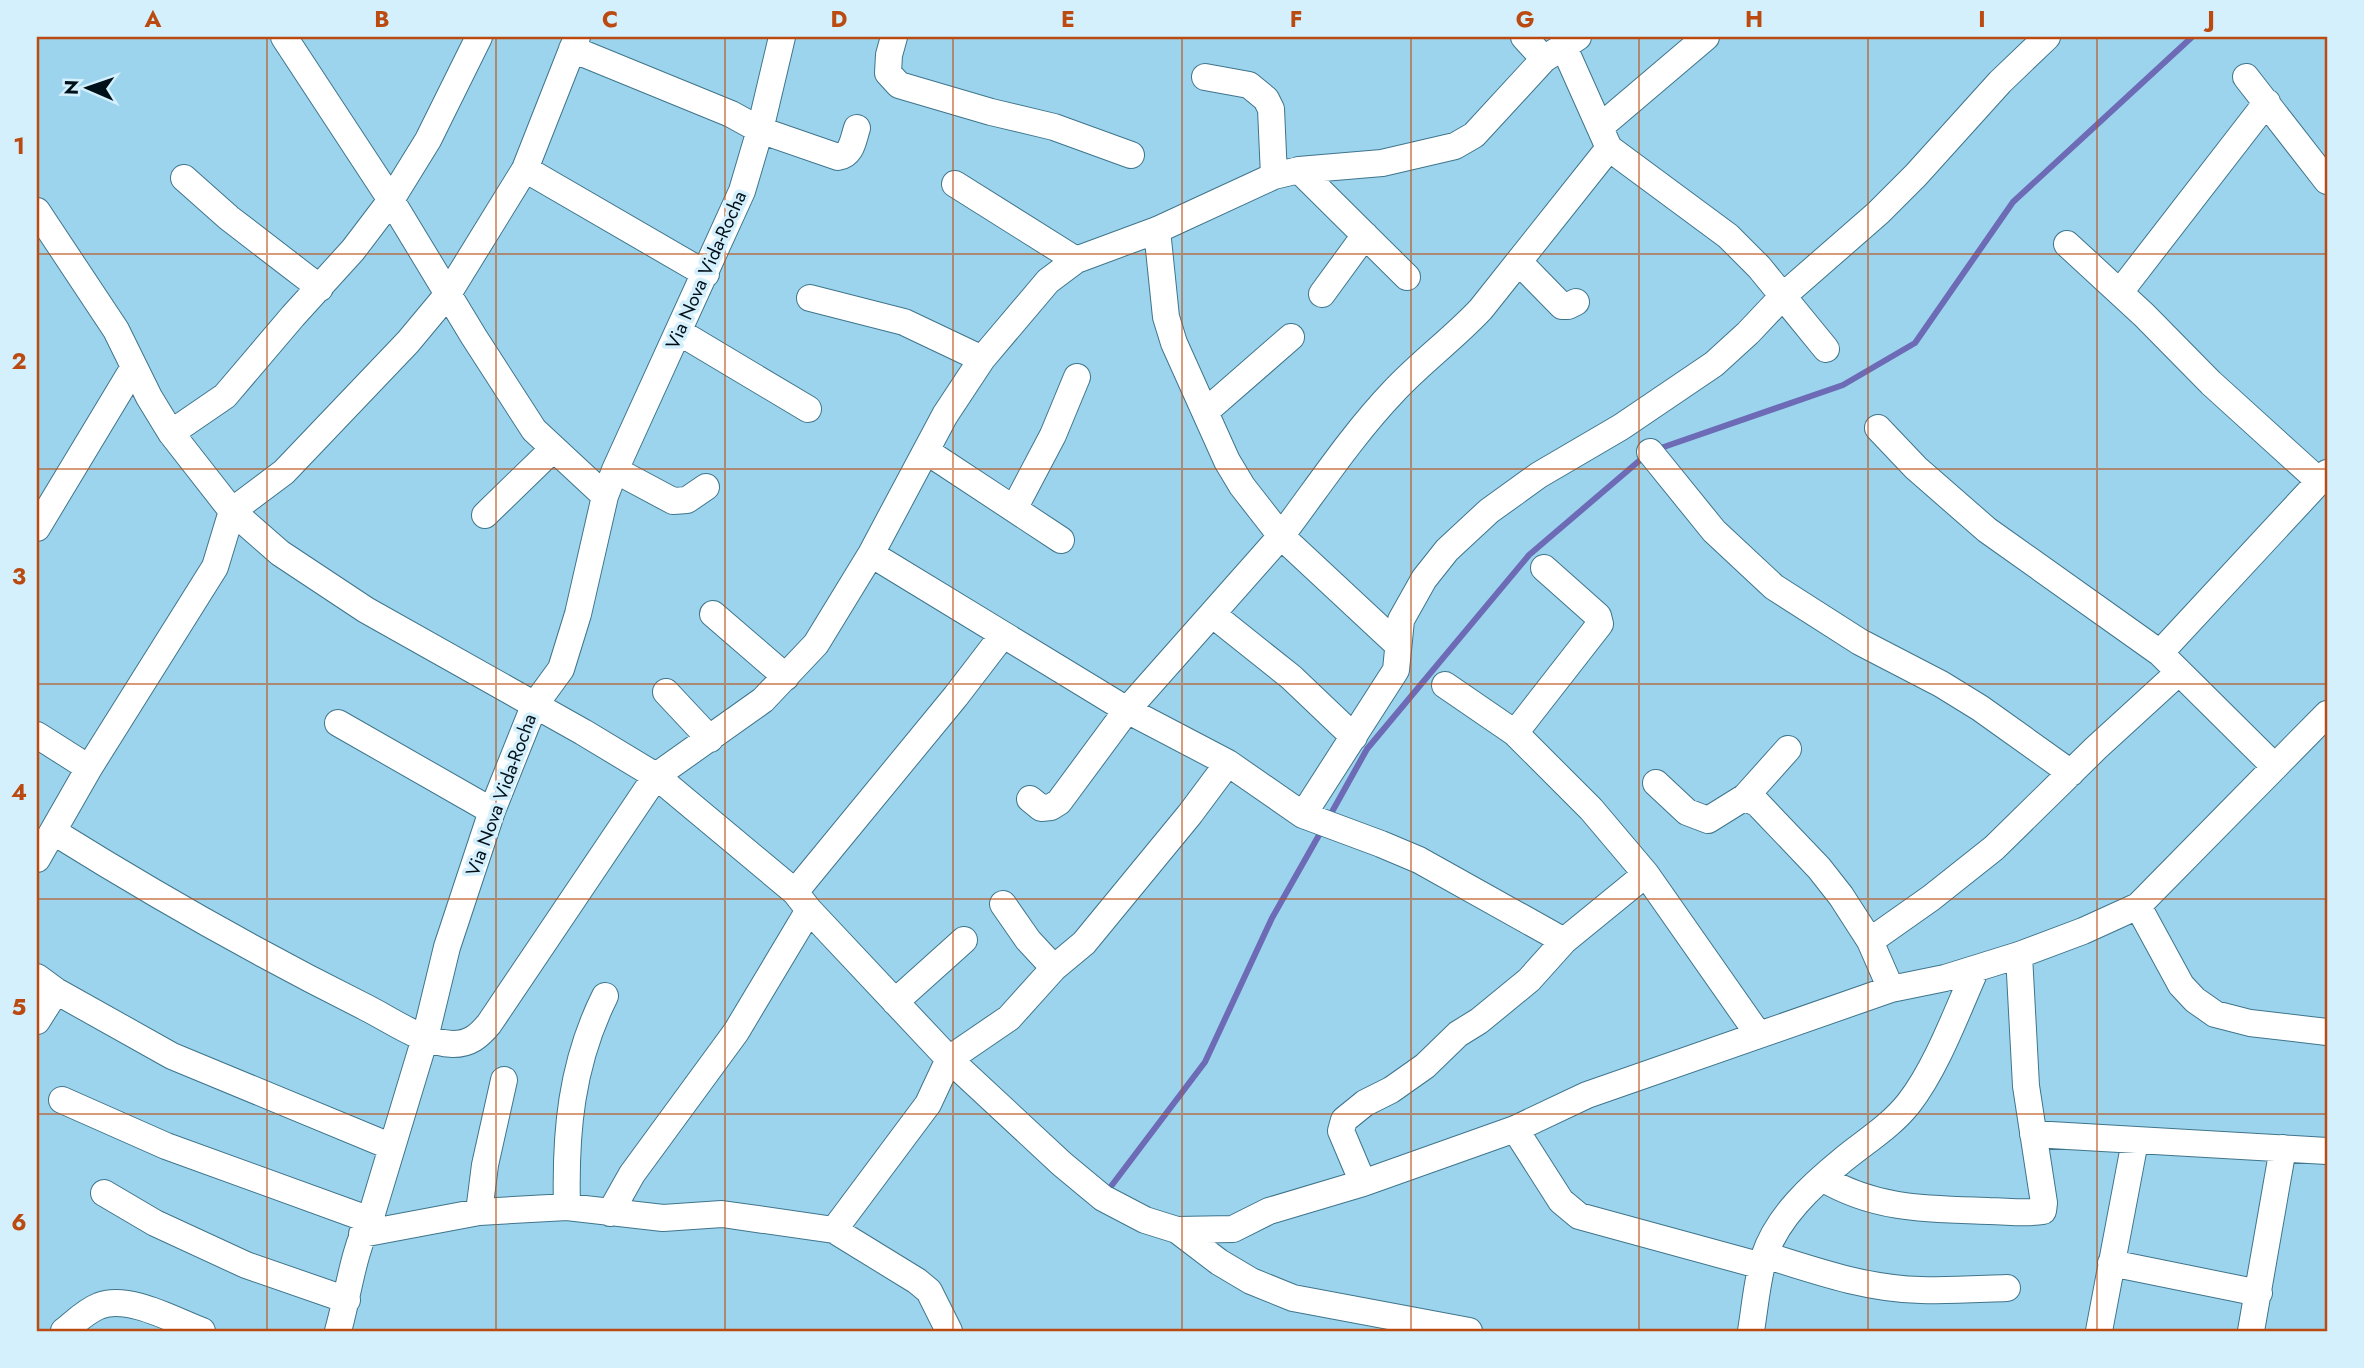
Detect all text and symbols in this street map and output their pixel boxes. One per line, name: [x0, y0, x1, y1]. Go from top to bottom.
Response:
text: A: [144, 2, 162, 36]
text: B: [374, 2, 390, 36]
text: C: [602, 2, 618, 36]
text: D: [831, 2, 848, 36]
text: E: [1061, 2, 1075, 36]
text: F: [1290, 2, 1302, 36]
text: G: [1516, 2, 1534, 36]
text: H: [1745, 2, 1763, 36]
text: I: [1978, 2, 1986, 36]
text: J: [2203, 2, 2215, 36]
north arrow: [52, 52, 122, 122]
text: N: [58, 79, 85, 95]
text: 1: [13, 129, 25, 163]
street label: Via Nova Vida-Rocha: [659, 186, 753, 354]
text: 2: [11, 344, 27, 378]
text: 3: [12, 559, 26, 593]
street label: Via Nova Vida-Rocha: [459, 710, 543, 880]
text: 4: [11, 775, 27, 809]
text: 5: [12, 990, 26, 1024]
text: 6: [11, 1205, 27, 1239]

